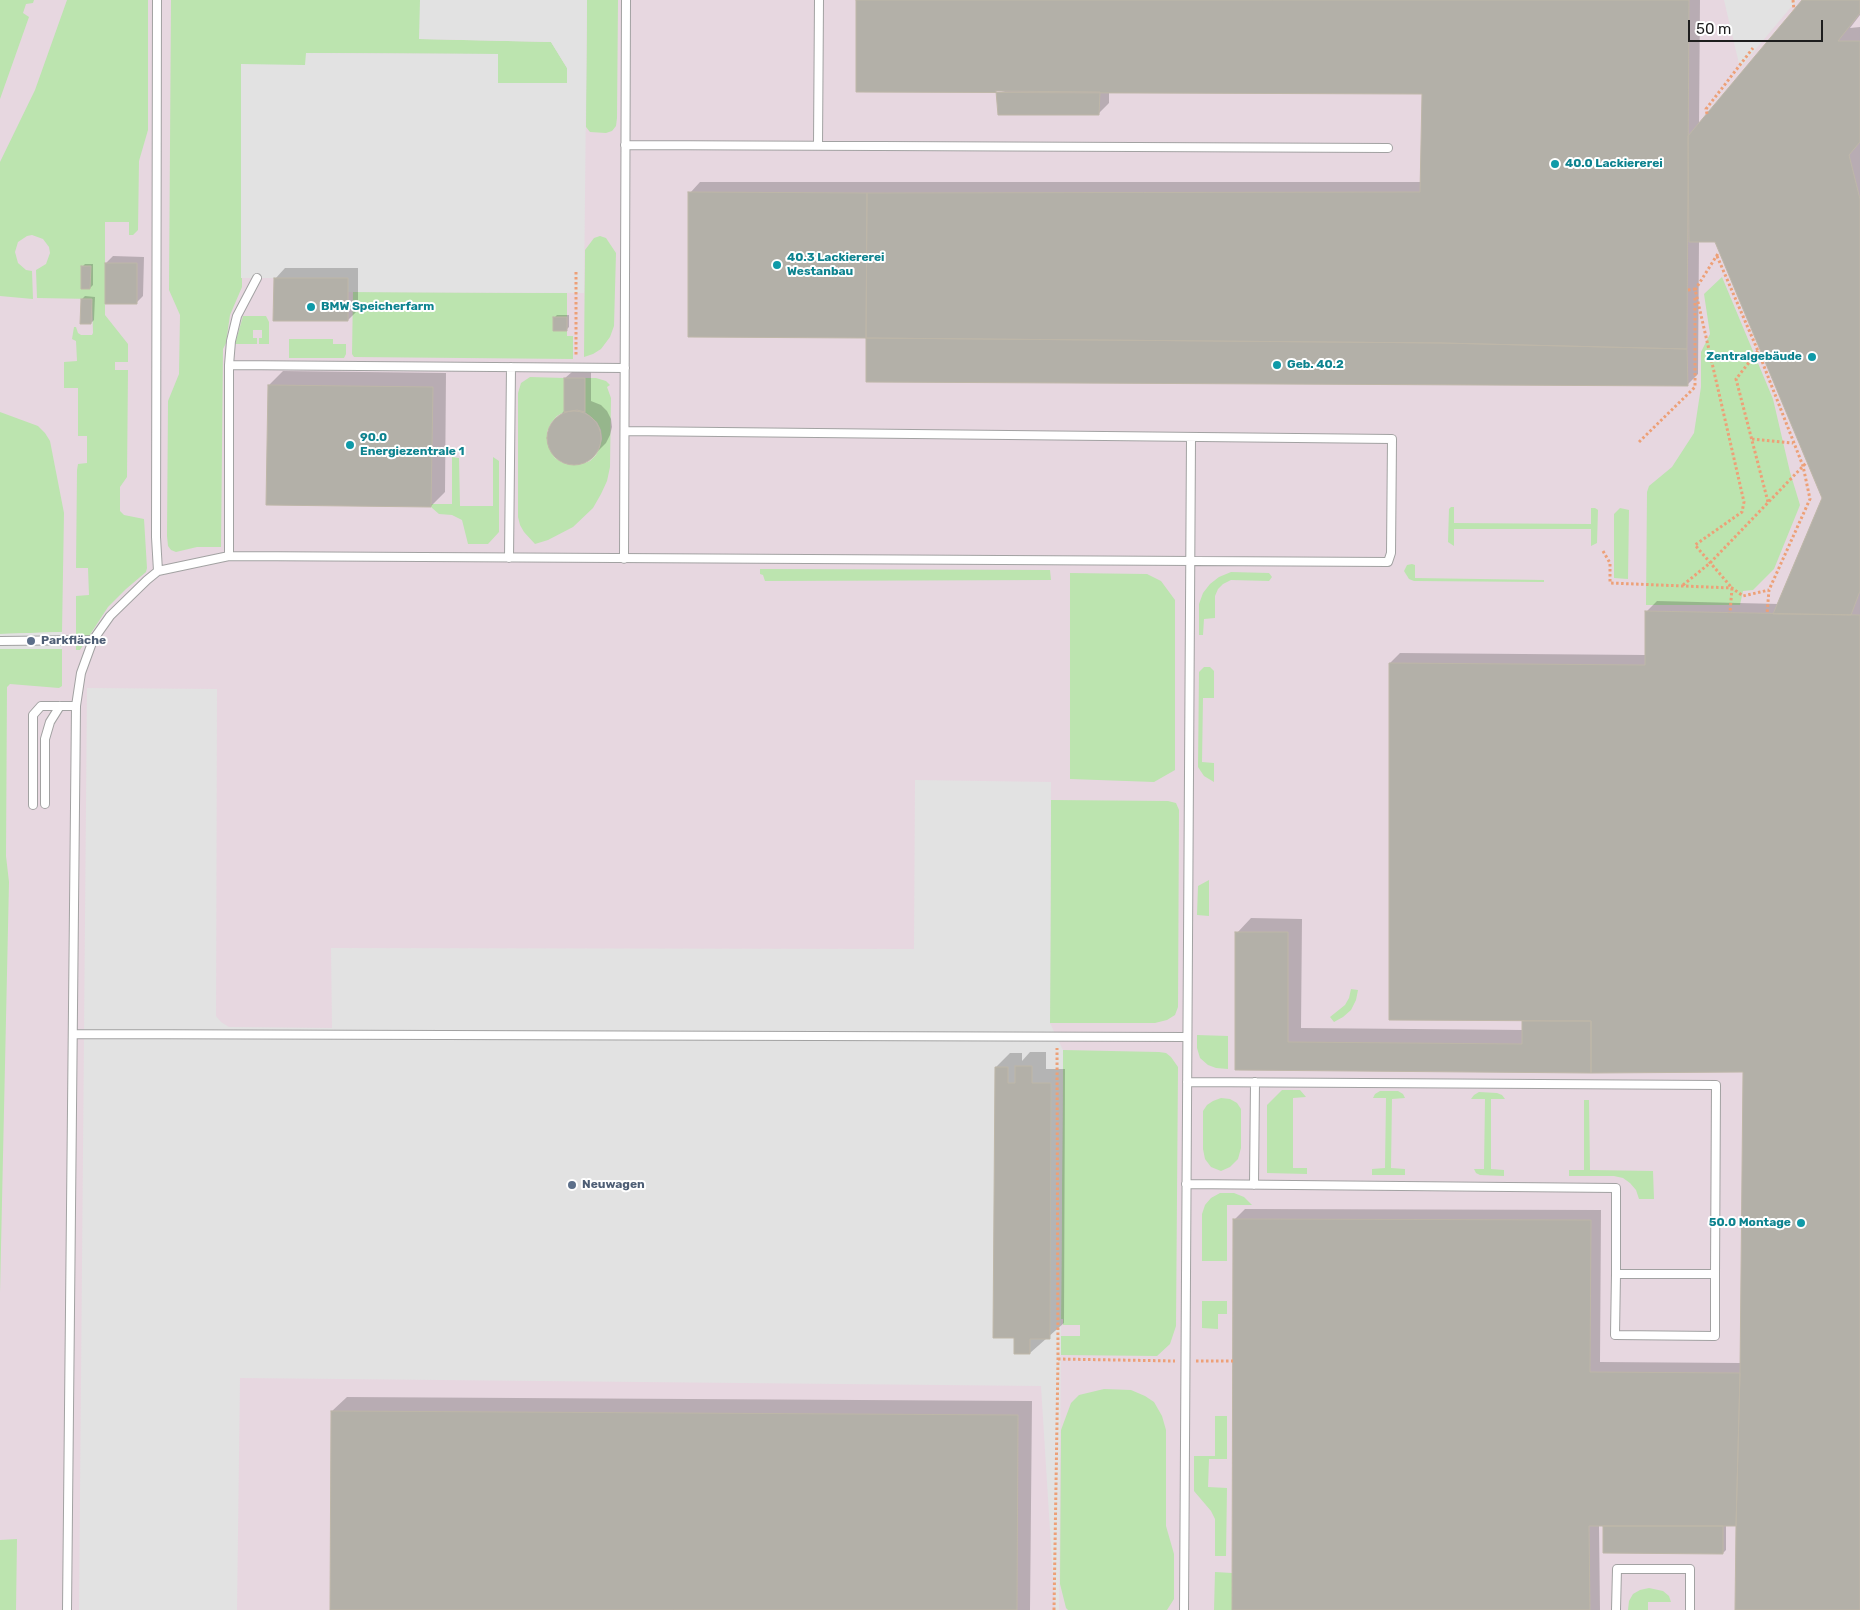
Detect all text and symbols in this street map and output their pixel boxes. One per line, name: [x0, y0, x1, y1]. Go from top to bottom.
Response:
scale bar: [1690, 10, 1825, 42]
text: 50 m: [1696, 20, 1731, 38]
place label: 40.0 Lackiererei: [1565, 157, 1663, 171]
marker: 40.0 Lackiererei: [1549, 158, 1561, 170]
place label: 40.3 Lackiererei Westanbau: [787, 251, 885, 279]
marker: 40.3 Lackiererei Westanbau: [771, 259, 783, 271]
place label: BMW Speicherfarm: [321, 300, 434, 314]
marker: BMW Speicherfarm: [305, 301, 317, 313]
place label: Zentralgebäude: [1706, 350, 1802, 364]
marker: Zentralgebäude: [1806, 351, 1818, 363]
place label: Geb. 40.2: [1287, 358, 1344, 372]
marker: Geb. 40.2: [1271, 359, 1283, 371]
place label: 90.0 Energiezentrale 1: [360, 431, 465, 459]
marker: 90.0 Energiezentrale 1: [344, 439, 356, 451]
place label: Parkfläche: [41, 634, 106, 648]
marker: Parkfläche: [25, 635, 37, 647]
place label: Neuwagen: [582, 1178, 645, 1192]
marker: Neuwagen: [566, 1179, 578, 1191]
place label: 50.0 Montage: [1709, 1216, 1791, 1230]
marker: 50.0 Montage: [1795, 1217, 1807, 1229]

